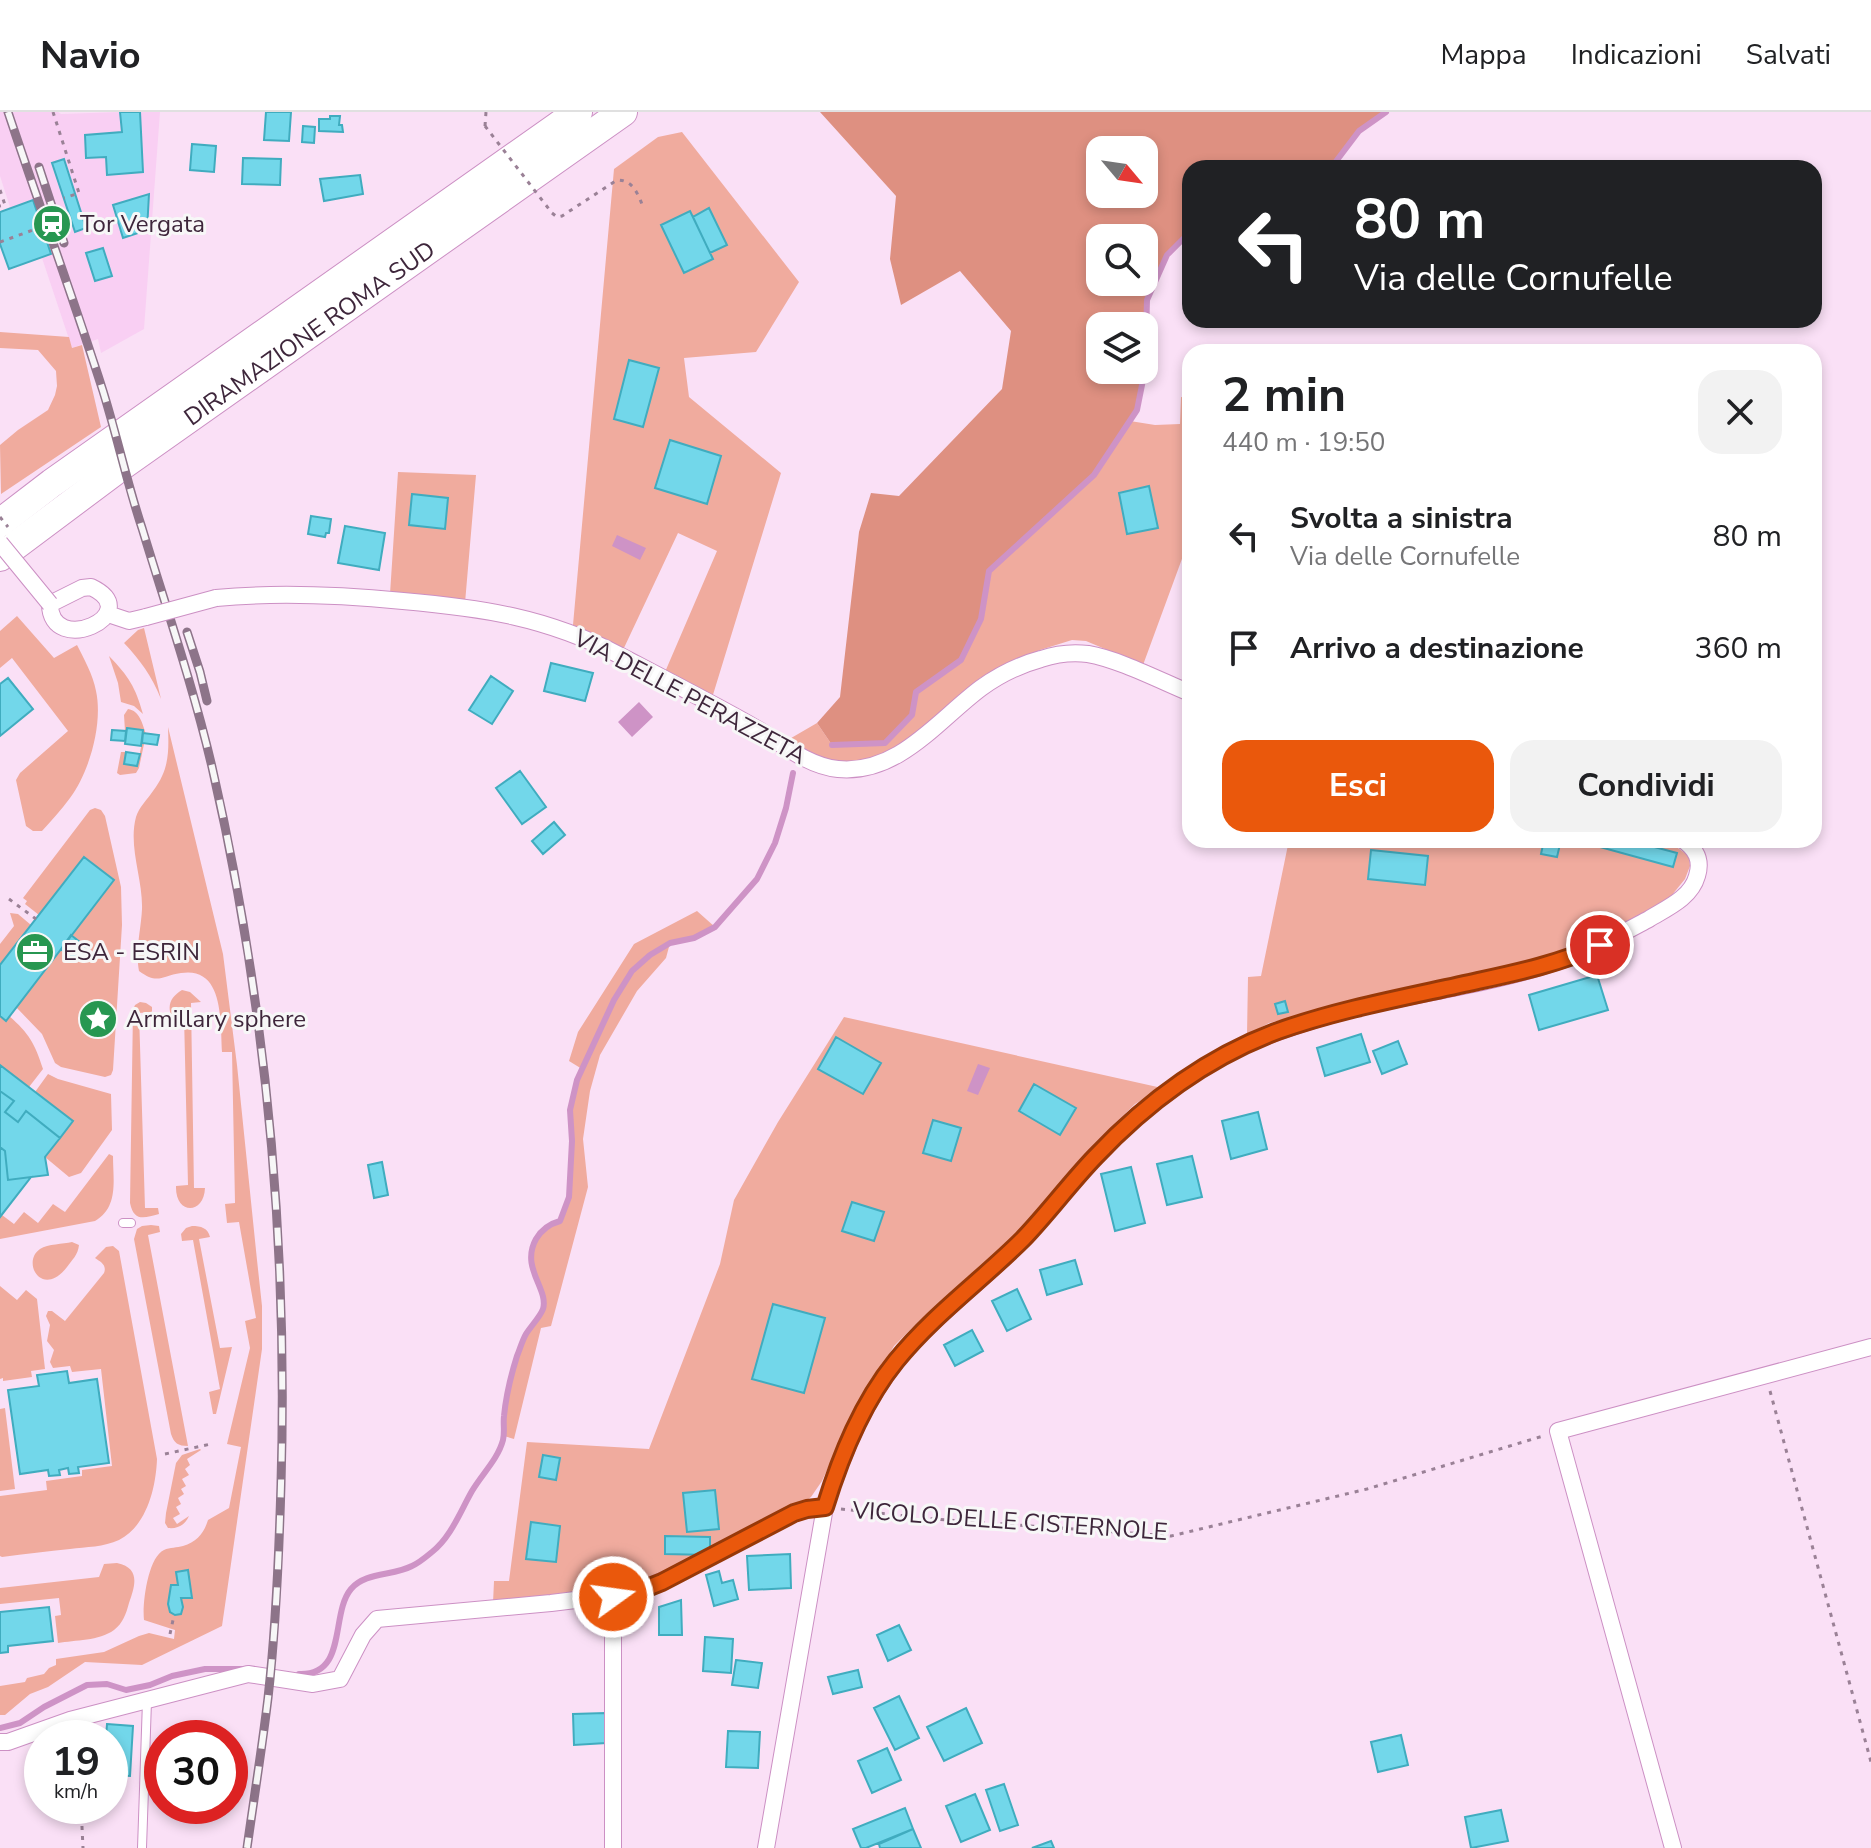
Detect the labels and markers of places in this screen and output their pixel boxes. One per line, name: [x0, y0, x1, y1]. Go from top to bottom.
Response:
station icon: Tor Vergata: [31, 203, 73, 245]
place label: Tor Vergata: [80, 208, 205, 240]
pin: [1566, 911, 1634, 979]
office icon: ESA - ESRIN: [14, 931, 56, 973]
place label: ESA - ESRIN: [63, 936, 200, 968]
place icon: Armillary sphere: [77, 998, 119, 1040]
place label: Armillary sphere: [126, 1003, 306, 1035]

